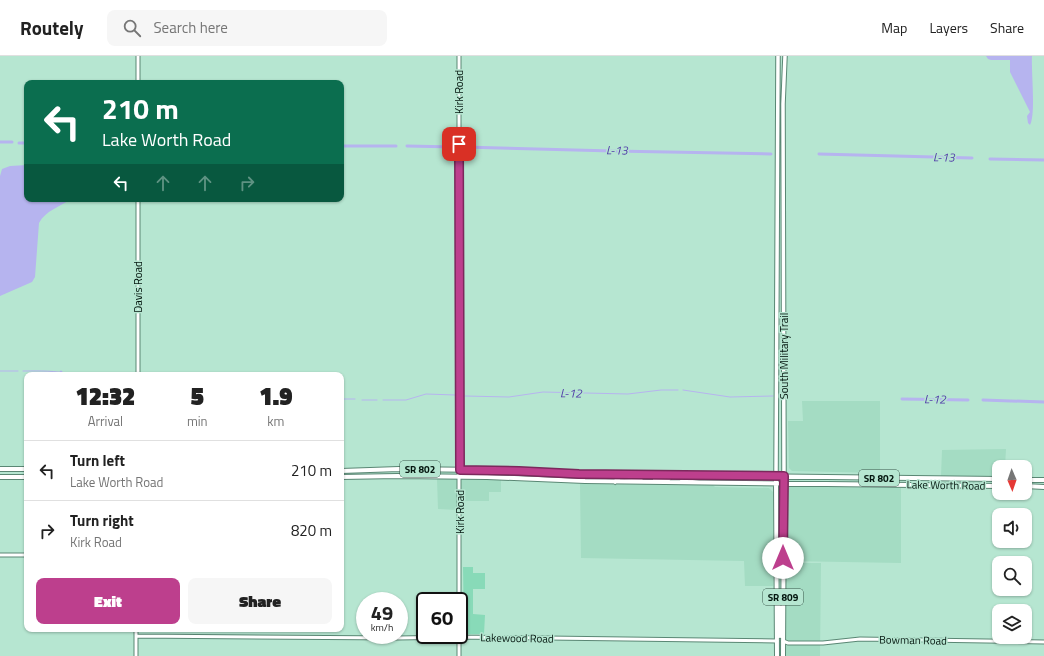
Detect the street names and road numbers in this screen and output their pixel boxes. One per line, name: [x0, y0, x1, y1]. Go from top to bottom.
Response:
street label: Kirk Road: [451, 70, 467, 114]
street label: Davis Road: [130, 261, 146, 313]
street label: South Military Trail: [776, 313, 792, 399]
road number: SR 802: [400, 461, 440, 477]
road number: SR 802: [859, 470, 899, 486]
street label: Lake Worth Road: [906, 476, 986, 494]
street label: Kirk Road: [452, 490, 468, 534]
road number: SR 809: [763, 589, 803, 605]
street label: Lakewood Road: [480, 629, 554, 647]
street label: Bowman Road: [879, 631, 947, 649]

